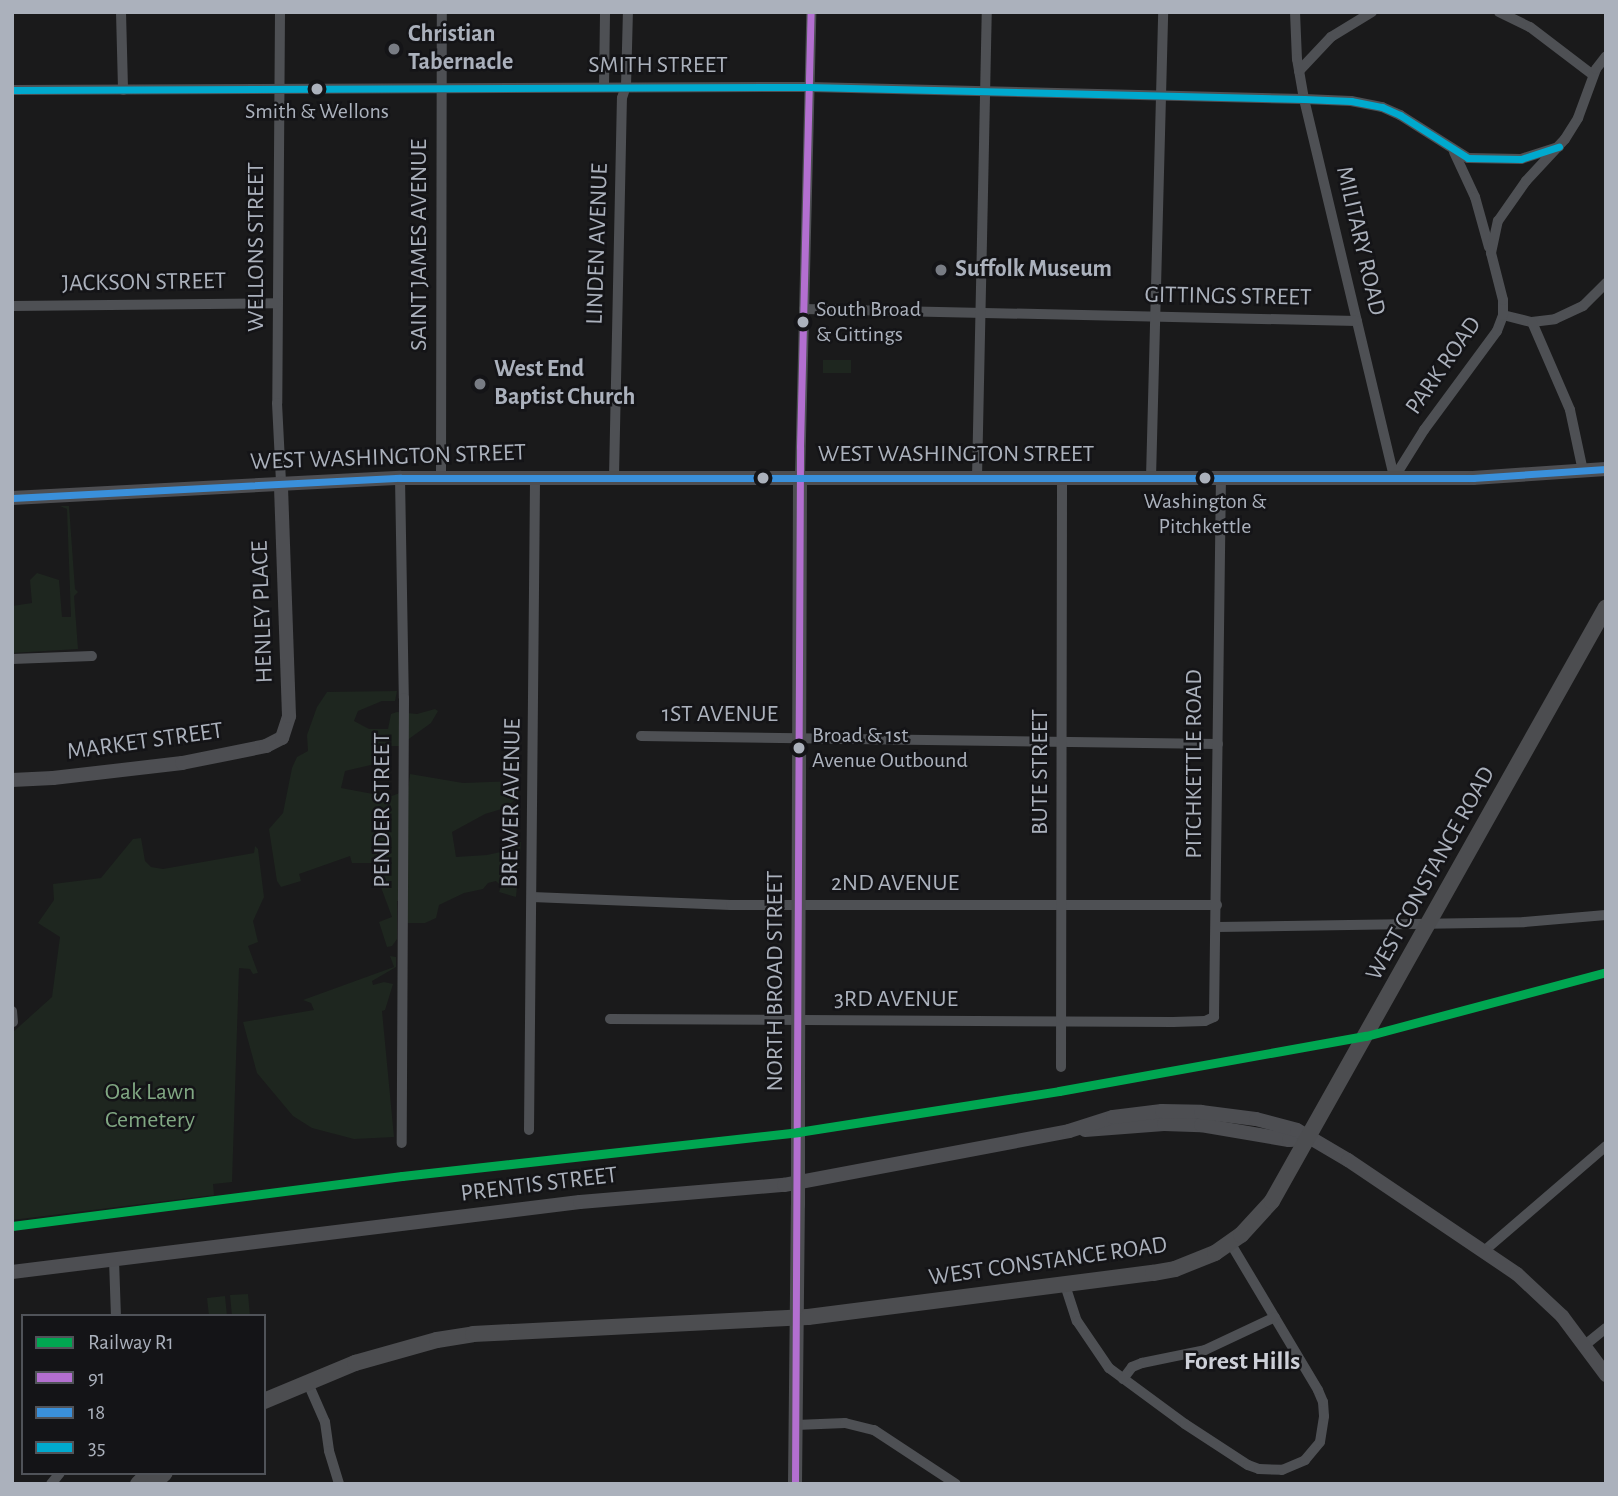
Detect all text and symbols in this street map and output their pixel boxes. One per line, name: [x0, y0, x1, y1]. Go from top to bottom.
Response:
place label: Christian Tabernacle: [408, 21, 513, 77]
marker: Christian Tabernacle: [386, 41, 402, 57]
street label: SMITH STREET: [588, 52, 728, 80]
marker: Smith & Wellons: [310, 82, 324, 96]
place label: Smith & Wellons: [245, 99, 389, 125]
street label: SAINT JAMES AVENUE: [406, 139, 434, 351]
street label: WELLONS STREET: [243, 162, 271, 332]
street label: LINDEN AVENUE: [581, 163, 615, 325]
street label: MILITARY ROAD: [1329, 164, 1391, 318]
place label: Suffolk Museum: [955, 256, 1112, 284]
marker: Suffolk Museum: [933, 262, 949, 278]
street label: JACKSON STREET: [62, 267, 226, 299]
street label: GITTINGS STREET: [1144, 281, 1312, 313]
place label: South Broad & Gittings: [816, 296, 921, 348]
street label: PARK ROAD: [1400, 311, 1488, 421]
marker: South Broad & Gittings: [796, 315, 810, 329]
place label: West End Baptist Church: [494, 356, 635, 412]
marker: West End Baptist Church: [472, 376, 488, 392]
street label: WEST WASHINGTON STREET: [249, 439, 527, 477]
street label: WEST WASHINGTON STREET: [818, 441, 1094, 469]
unlabelled marker: [756, 471, 770, 485]
marker: Washington & Pitchkettle: [1198, 471, 1212, 485]
place label: Washington & Pitchkettle: [1143, 488, 1267, 540]
street label: HENLEY PLACE: [246, 540, 280, 684]
street label: PITCHKETTLE ROAD: [1181, 669, 1209, 859]
street label: 1ST AVENUE: [662, 701, 778, 729]
street label: BUTE STREET: [1027, 709, 1055, 835]
street label: MARKET STREET: [65, 717, 225, 767]
street label: BREWER AVENUE: [496, 718, 528, 888]
place label: Broad & 1st Avenue Outbound: [812, 722, 968, 774]
street label: PENDER STREET: [369, 732, 397, 888]
marker: Broad & 1st Avenue Outbound: [792, 741, 806, 755]
street label: WEST CONSTANCE ROAD: [1360, 762, 1502, 986]
street label: 2ND AVENUE: [831, 870, 959, 898]
street label: NORTH BROAD STREET: [762, 871, 790, 1091]
street label: 3RD AVENUE: [834, 986, 958, 1014]
park label: Oak Lawn Cemetery: [105, 1079, 195, 1135]
street label: PRENTIS STREET: [459, 1161, 619, 1209]
street label: WEST CONSTANCE ROAD: [927, 1231, 1169, 1293]
legend: [21, 1314, 266, 1475]
text: Railway R1: [88, 1332, 174, 1353]
district label: Forest Hills: [1184, 1346, 1300, 1378]
text: 91: [88, 1367, 105, 1388]
text: 18: [88, 1402, 105, 1423]
text: 35: [88, 1437, 105, 1458]

